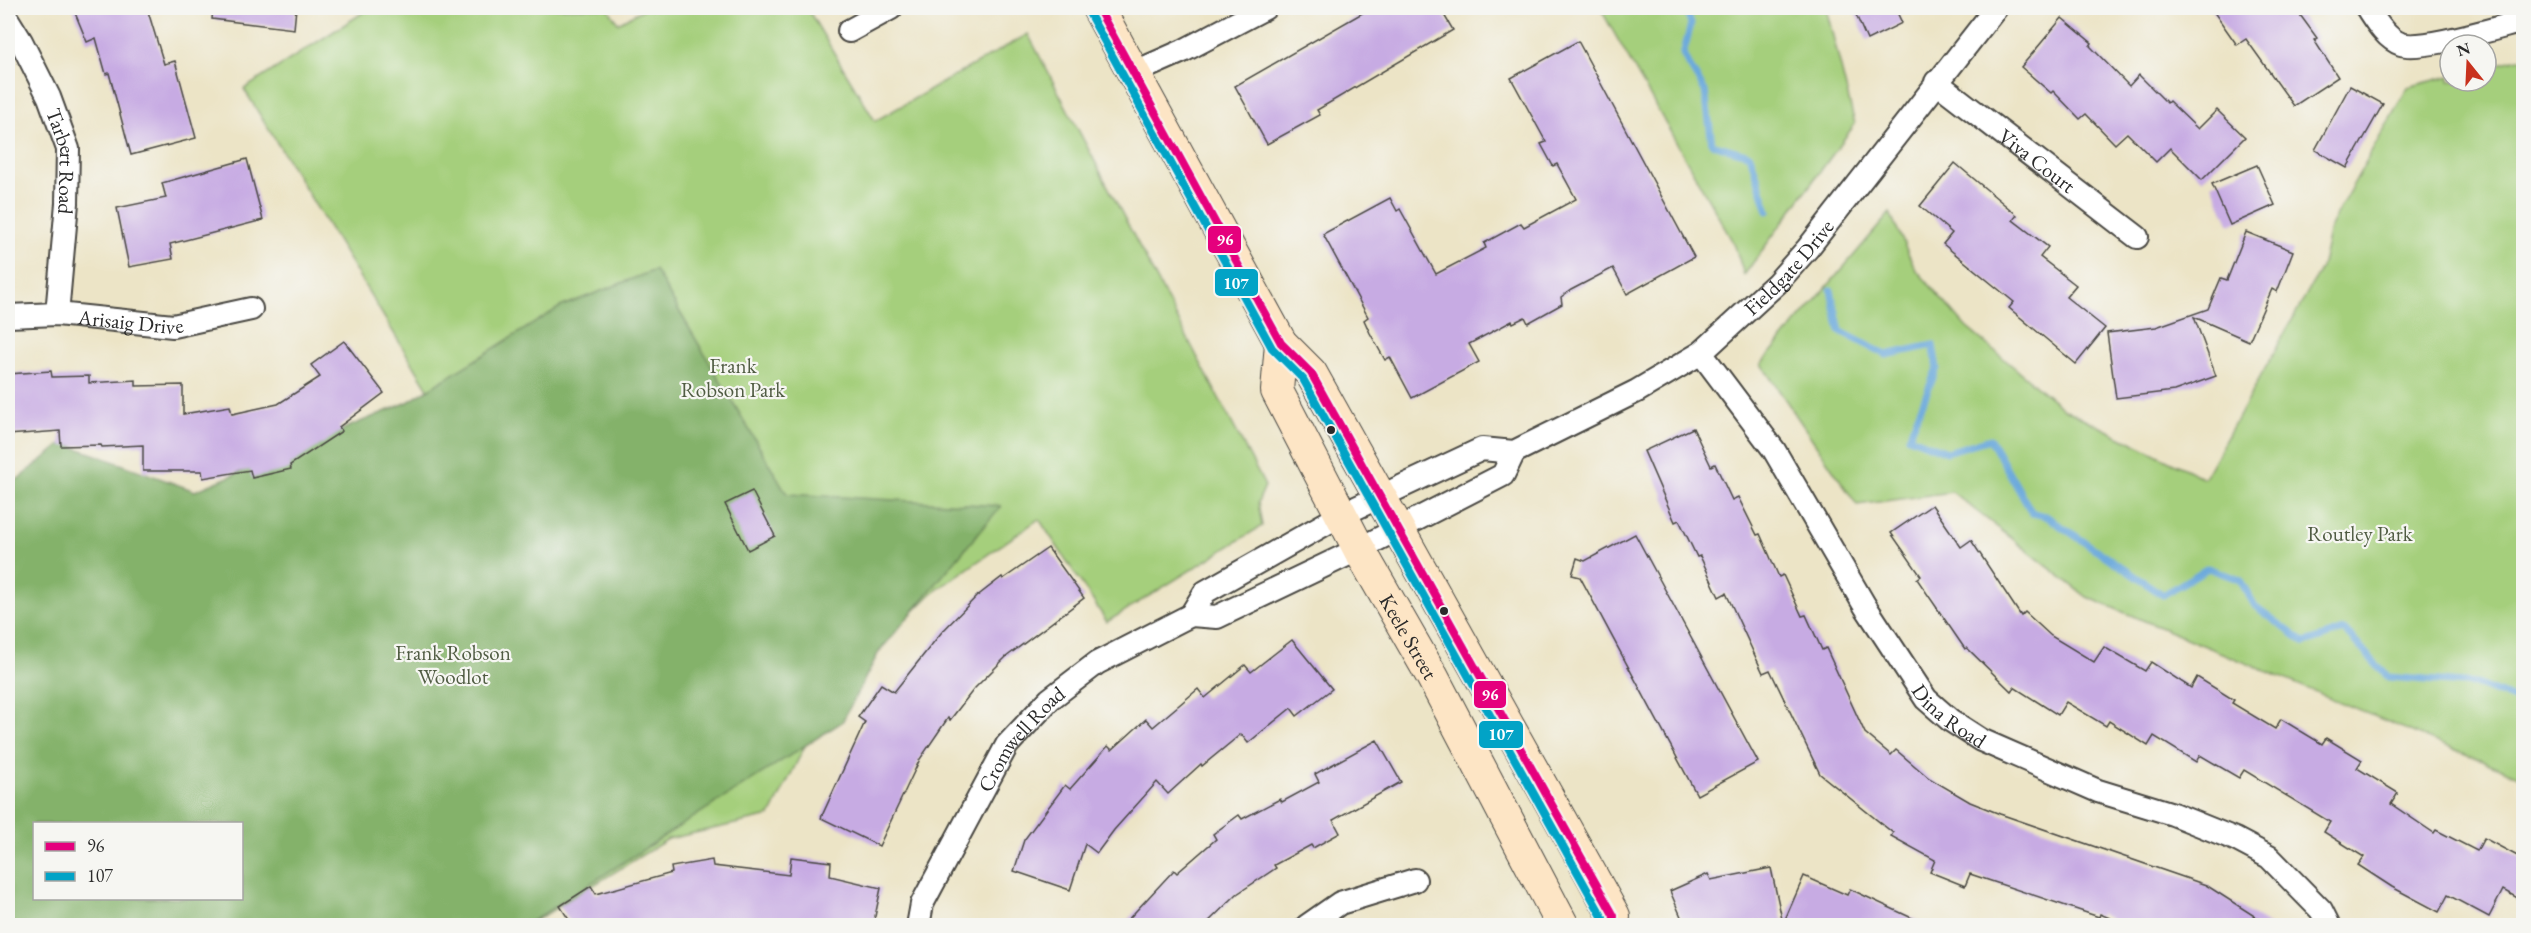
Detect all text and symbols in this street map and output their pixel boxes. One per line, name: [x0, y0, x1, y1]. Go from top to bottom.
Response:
north arrow: [2438, 33, 2498, 93]
text: N: [2454, 37, 2473, 61]
street label: Tarbert Road: [41, 104, 82, 216]
street label: Viva Court: [1993, 122, 2082, 199]
street label: Fieldgate Drive: [1738, 213, 1839, 321]
line badge: 96: [1207, 225, 1242, 254]
text: 96: [1217, 229, 1234, 250]
line badge: 107: [1214, 268, 1259, 297]
text: 107: [1223, 273, 1249, 294]
street label: Arisaig Drive: [76, 303, 186, 340]
park label: Frank Robson Park: [681, 352, 786, 403]
unlabelled marker: [1325, 424, 1337, 436]
park label: Routley Park: [2307, 520, 2414, 547]
street label: Keele Street: [1374, 589, 1445, 684]
unlabelled marker: [1438, 605, 1450, 617]
park label: Frank Robson Woodlot: [395, 639, 511, 690]
street label: Cromwell Road: [971, 679, 1070, 796]
street label: Dina Road: [1906, 679, 1992, 754]
line badge: 96: [1473, 680, 1507, 709]
text: 96: [1482, 684, 1499, 705]
line badge: 107: [1478, 720, 1524, 749]
text: 107: [1488, 724, 1514, 745]
legend: [33, 822, 243, 900]
text: 96: [87, 834, 105, 857]
text: 107: [87, 864, 113, 887]

